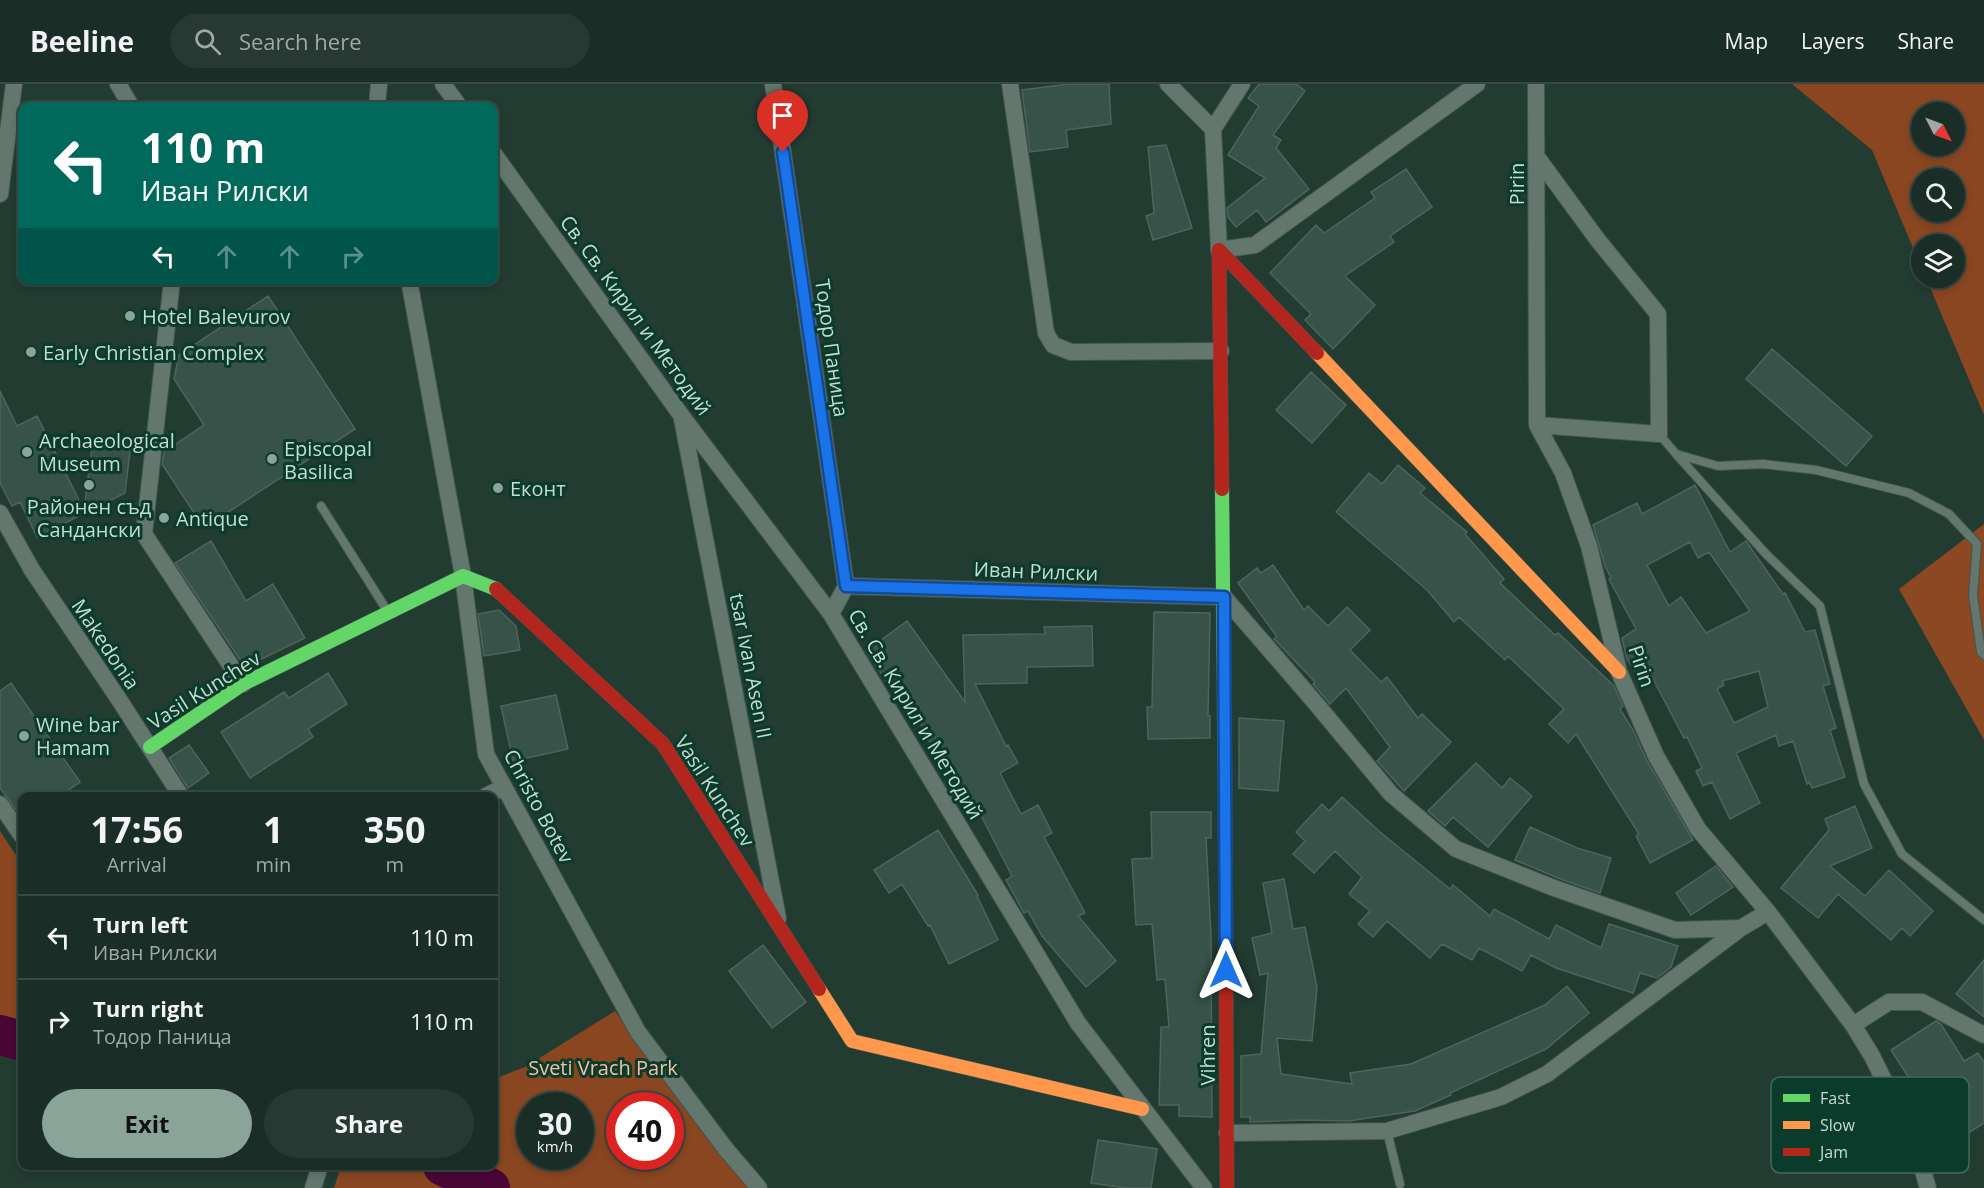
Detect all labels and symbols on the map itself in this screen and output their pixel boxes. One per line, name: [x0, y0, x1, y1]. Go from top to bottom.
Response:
pin: [757, 90, 808, 152]
north arrow: [1911, 102, 1965, 156]
street label: Pirin: [1503, 163, 1530, 205]
street label: Св. Св. Кирил и Методий: [554, 210, 718, 420]
street label: Тодор Паница: [809, 277, 855, 419]
place label: Hotel Balevurov: [142, 303, 290, 330]
marker: Hotel Balevurov: [123, 309, 137, 323]
place label: Early Christian Complex: [43, 339, 265, 366]
marker: Early Christian Complex: [24, 345, 38, 359]
place label: Archaeological Museum: [39, 427, 175, 477]
place label: Еpiscopal Basilica: [284, 435, 372, 485]
marker: Archaeological Museum: [20, 445, 34, 459]
marker: Еpiscopal Basilica: [265, 452, 279, 466]
place label: Еконт: [510, 475, 566, 502]
marker: Районен съд Сандански: [82, 478, 96, 492]
marker: Еконт: [491, 481, 505, 495]
place label: Районен съд Сандански: [27, 493, 152, 543]
place label: Antique: [176, 505, 249, 532]
marker: Antique: [157, 511, 171, 525]
street label: Иван Рилски: [973, 555, 1099, 587]
street label: tsar Ivan Asen II: [724, 591, 778, 741]
street label: Makedonia: [66, 594, 146, 694]
street label: Св. Св. Кирил и Методий: [842, 604, 990, 824]
street label: Pirin: [1622, 641, 1662, 691]
street label: Vasil Kunchev: [143, 645, 265, 735]
place label: Wine bar Hamam: [36, 711, 120, 761]
marker: Wine bar Hamam: [17, 729, 31, 743]
street label: Vasil Kunchev: [669, 730, 761, 852]
street label: Christo Botev: [498, 744, 580, 868]
position arrow: [1194, 938, 1258, 1002]
street label: Vihren: [1194, 1025, 1221, 1085]
park label: Sveti Vrach Park: [528, 1054, 678, 1081]
legend: [1771, 1077, 1969, 1173]
text: Fast: [1820, 1087, 1851, 1109]
speed limit sign: 40: [606, 1092, 684, 1170]
text: Slow: [1820, 1114, 1855, 1136]
text: Jam: [1818, 1141, 1848, 1163]

